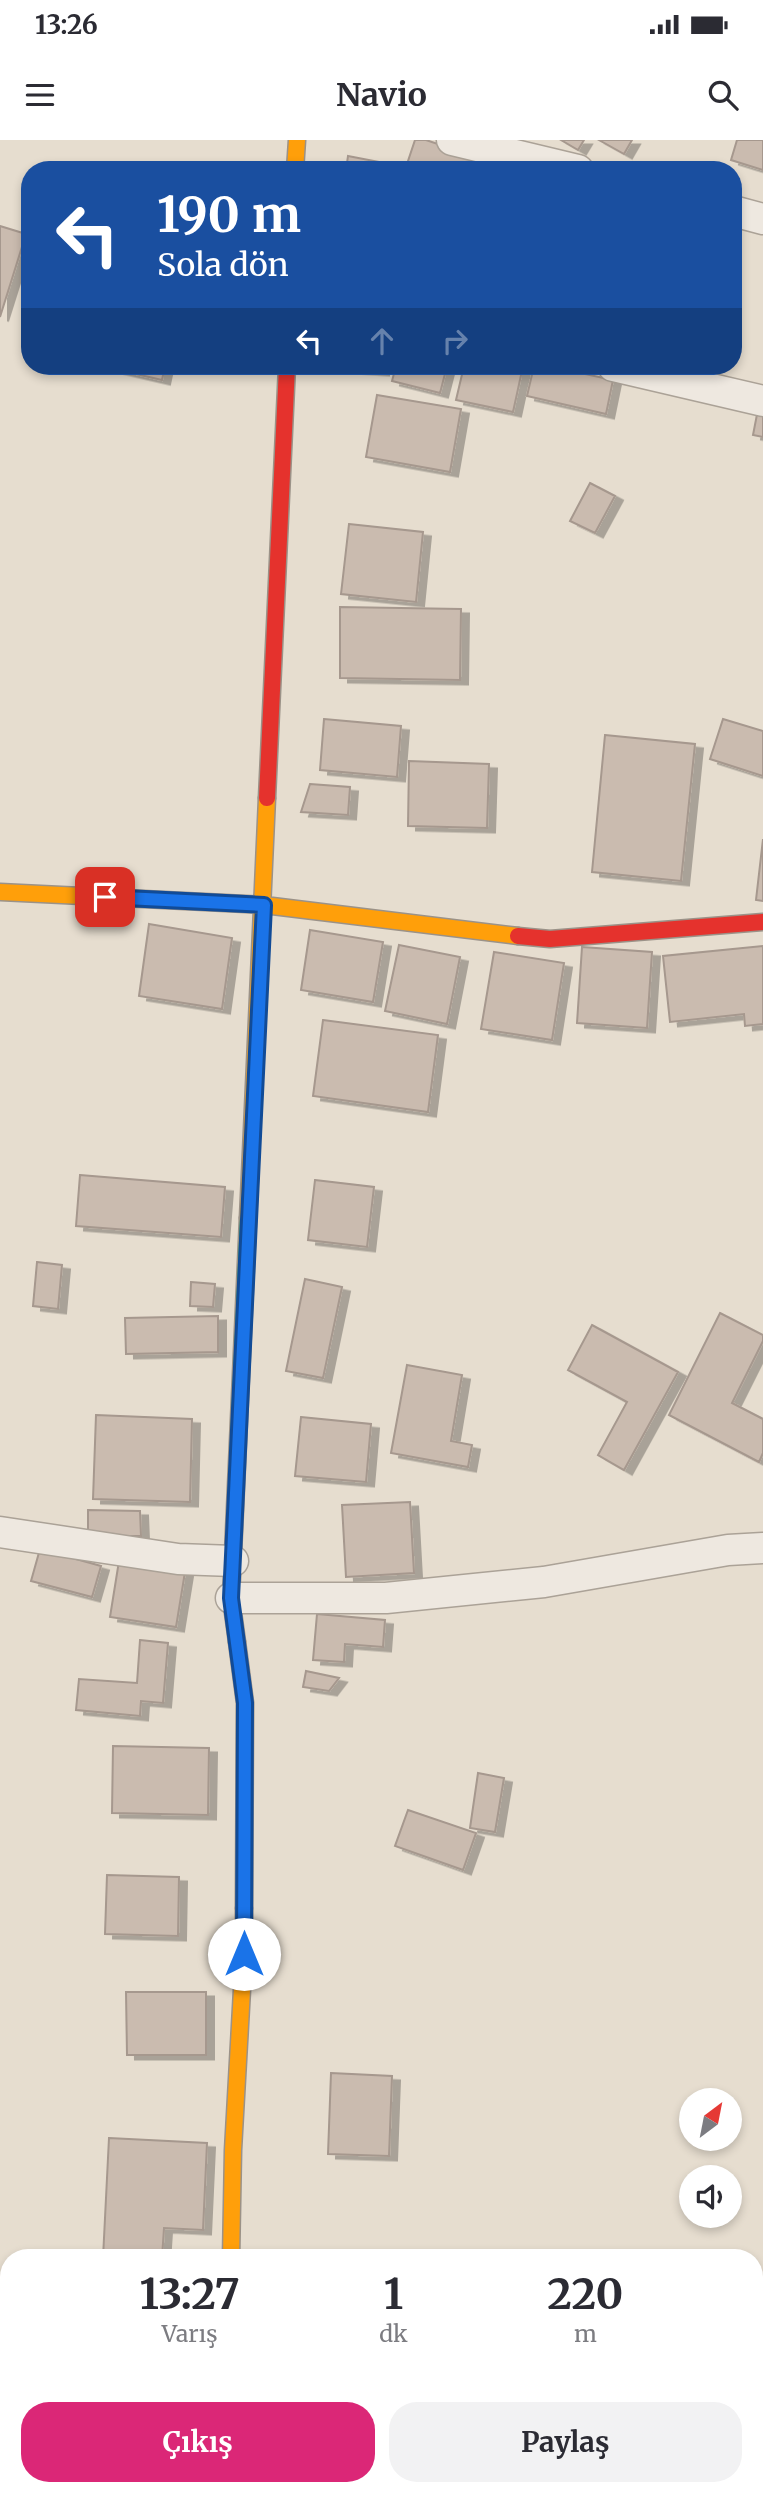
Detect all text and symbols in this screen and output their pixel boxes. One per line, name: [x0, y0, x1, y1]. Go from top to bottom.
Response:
text: 13:26: [35, 8, 98, 41]
text: Navio: [336, 75, 427, 115]
icon: menu: [21, 76, 59, 114]
icon: search: [704, 76, 742, 114]
text: 190 m: [157, 184, 301, 245]
icon: left: [42, 189, 133, 280]
text: Sola dön: [157, 245, 289, 285]
icon: left: [290, 322, 328, 360]
icon: ahead: [363, 322, 401, 360]
icon: right: [436, 322, 474, 360]
pin: [75, 867, 135, 927]
icon: arrive: [86, 878, 124, 916]
position arrow: [207, 1917, 281, 1991]
north arrow: [679, 2088, 742, 2151]
map controls: [679, 2088, 742, 2228]
button: sound: [679, 2165, 742, 2228]
text: 13:27: [140, 2268, 240, 2320]
text: 1: [384, 2268, 403, 2320]
text: 220: [547, 2268, 623, 2320]
text: Varış: [162, 2319, 217, 2348]
text: dk: [379, 2319, 408, 2348]
text: m: [574, 2319, 597, 2348]
button: Çıkış: [21, 2402, 375, 2482]
button: Paylaş: [389, 2402, 742, 2482]

